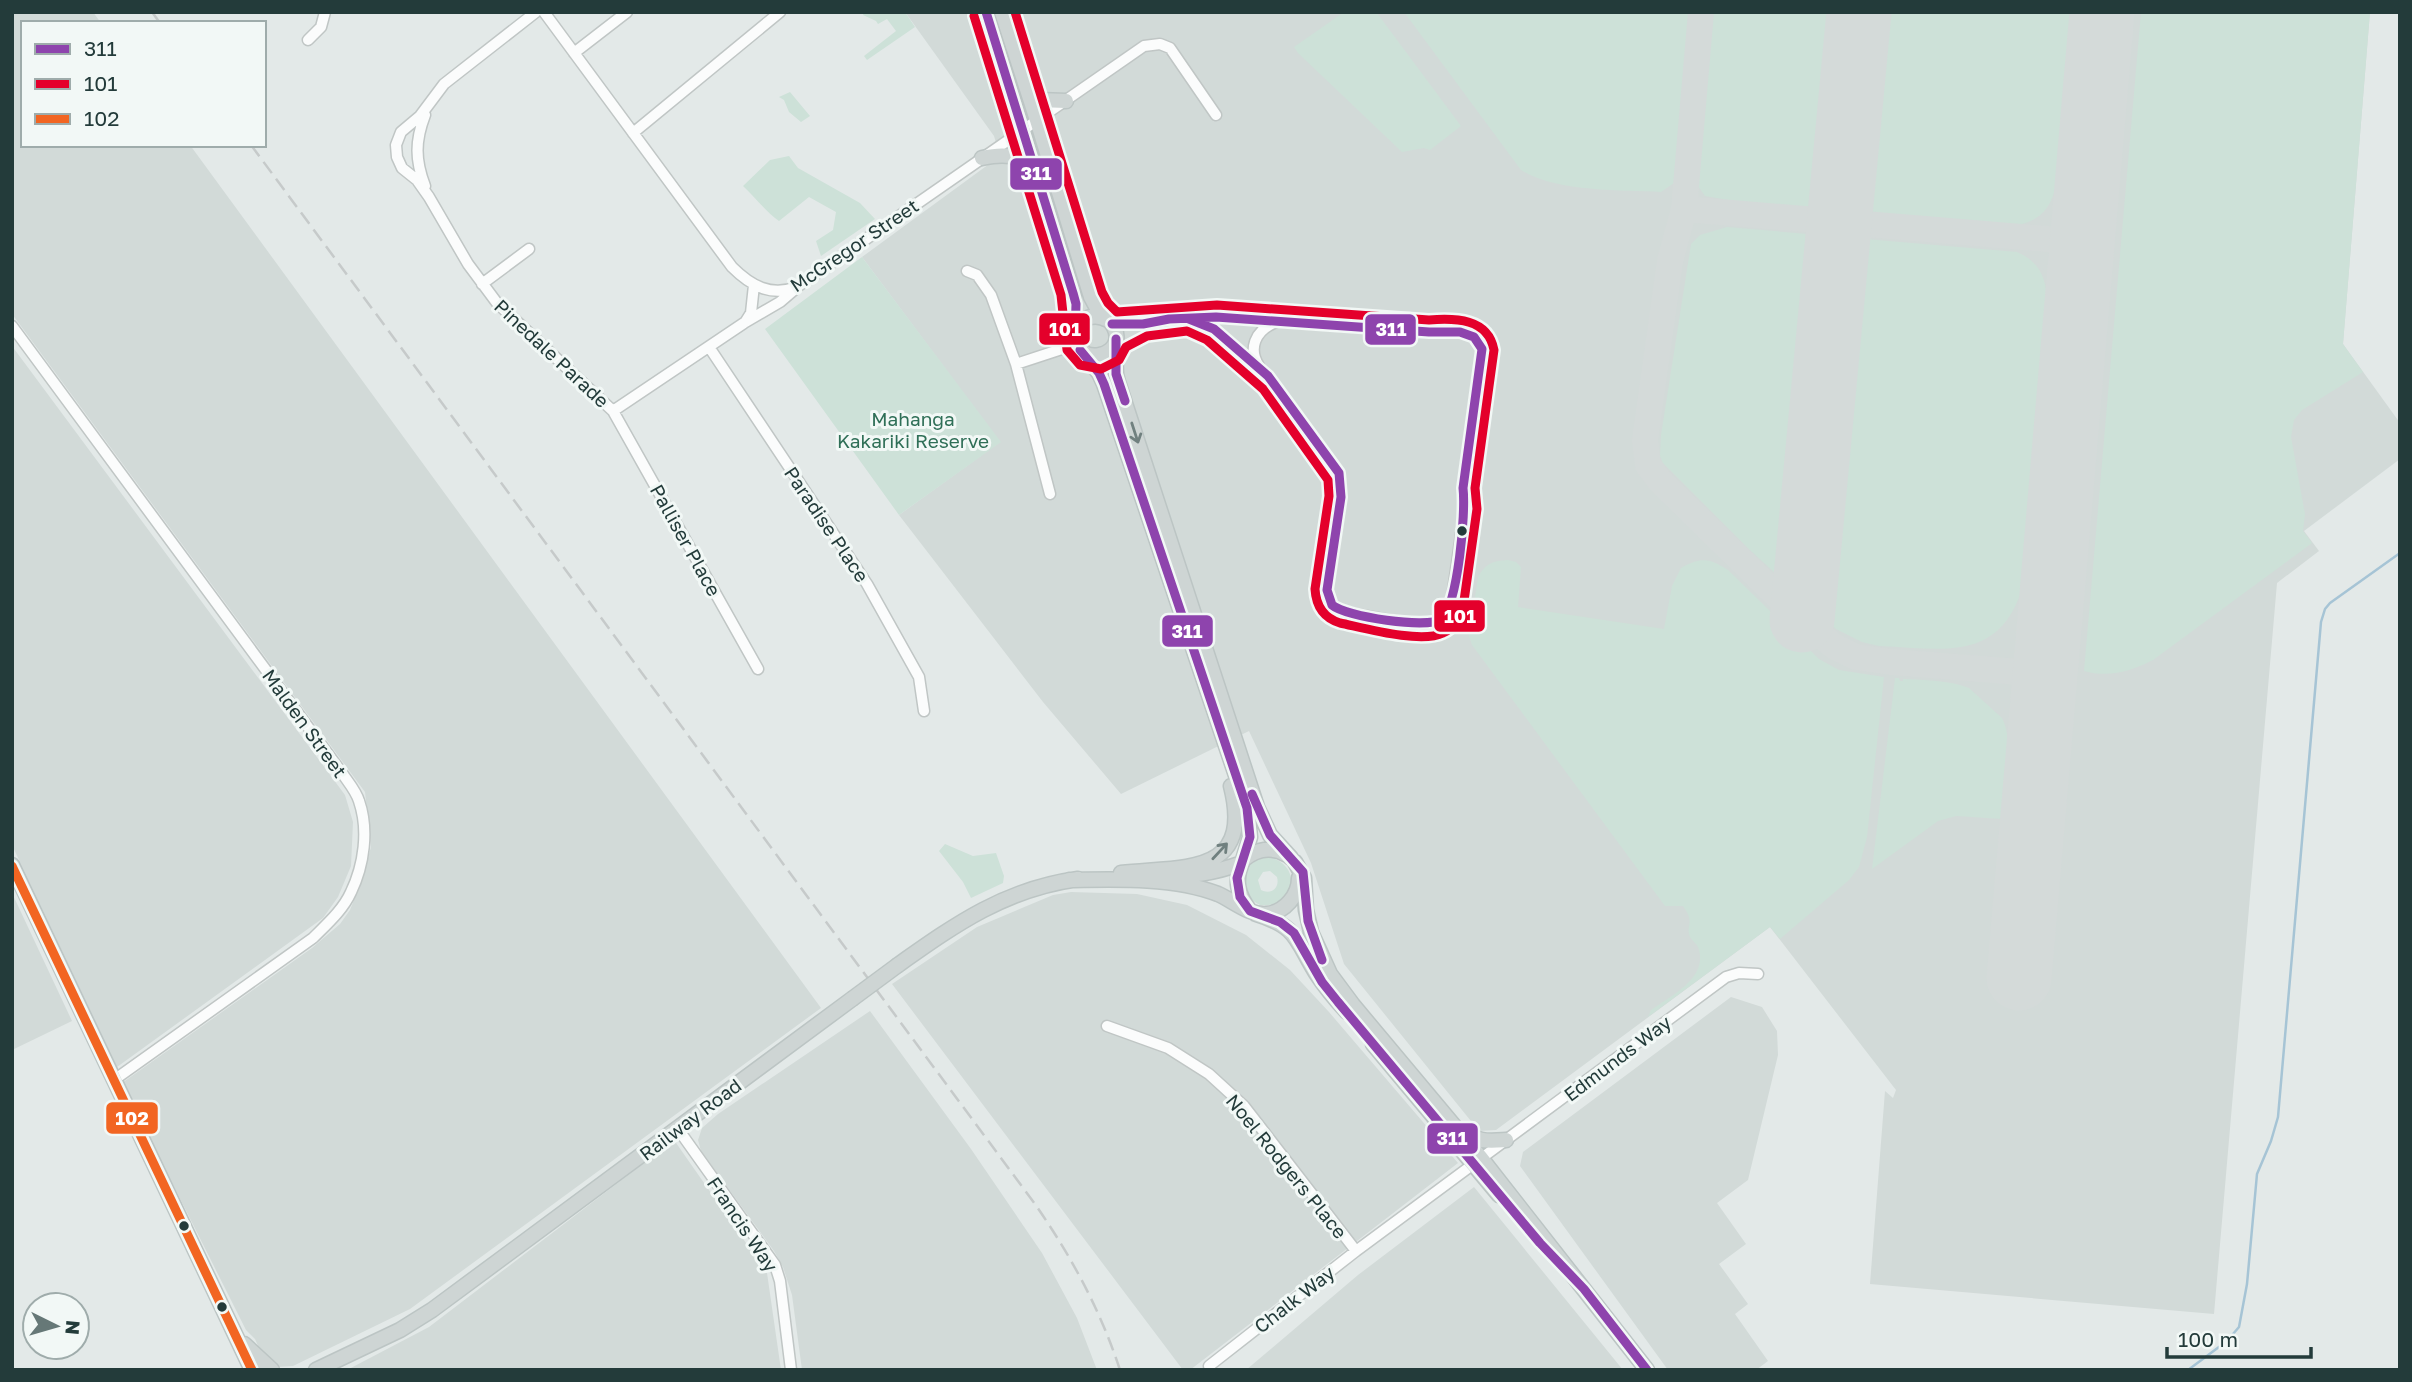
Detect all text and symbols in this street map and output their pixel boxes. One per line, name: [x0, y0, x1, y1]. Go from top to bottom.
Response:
legend: [21, 21, 266, 147]
text: 311: [84, 35, 117, 61]
text: 101: [84, 70, 117, 96]
text: 102: [84, 105, 119, 131]
line badge: 311: [1009, 157, 1063, 191]
text: 311: [1020, 161, 1052, 184]
street label: McGregor Street: [785, 194, 923, 296]
street label: Pinedale Parade: [490, 294, 614, 412]
line badge: 101: [1038, 312, 1091, 346]
line badge: 311: [1364, 313, 1417, 346]
text: 101: [1049, 317, 1081, 340]
text: 311: [1375, 317, 1407, 340]
park label: Mahanga Kakariki Reserve: [837, 407, 989, 452]
one-way arrow: [1130, 422, 1142, 444]
street label: Paradise Place: [780, 462, 874, 586]
street label: Palliser Place: [646, 480, 726, 600]
unlabelled marker: [1455, 524, 1469, 538]
line badge: 101: [1433, 599, 1486, 633]
text: 101: [1444, 604, 1476, 627]
line badge: 311: [1161, 614, 1214, 648]
text: 311: [1171, 619, 1203, 642]
street label: Malden Street: [258, 664, 352, 782]
one-way arrow: [1212, 843, 1229, 860]
street label: Edmunds Way: [1559, 1010, 1675, 1106]
street label: Railway Road: [634, 1073, 746, 1165]
street label: Noel Rodgers Place: [1222, 1089, 1352, 1243]
line badge: 102: [105, 1101, 159, 1135]
text: 102: [115, 1106, 149, 1129]
line badge: 311: [1426, 1122, 1479, 1155]
text: 311: [1436, 1126, 1468, 1149]
street label: Francis Way: [703, 1172, 783, 1276]
unlabelled marker: [177, 1219, 191, 1233]
street label: Chalk Way: [1249, 1260, 1339, 1337]
north arrow: [21, 1291, 91, 1361]
unlabelled marker: [215, 1300, 229, 1314]
scale bar: [2167, 1316, 2310, 1360]
text: N: [61, 1319, 86, 1336]
text: 100 m: [2178, 1326, 2238, 1352]

